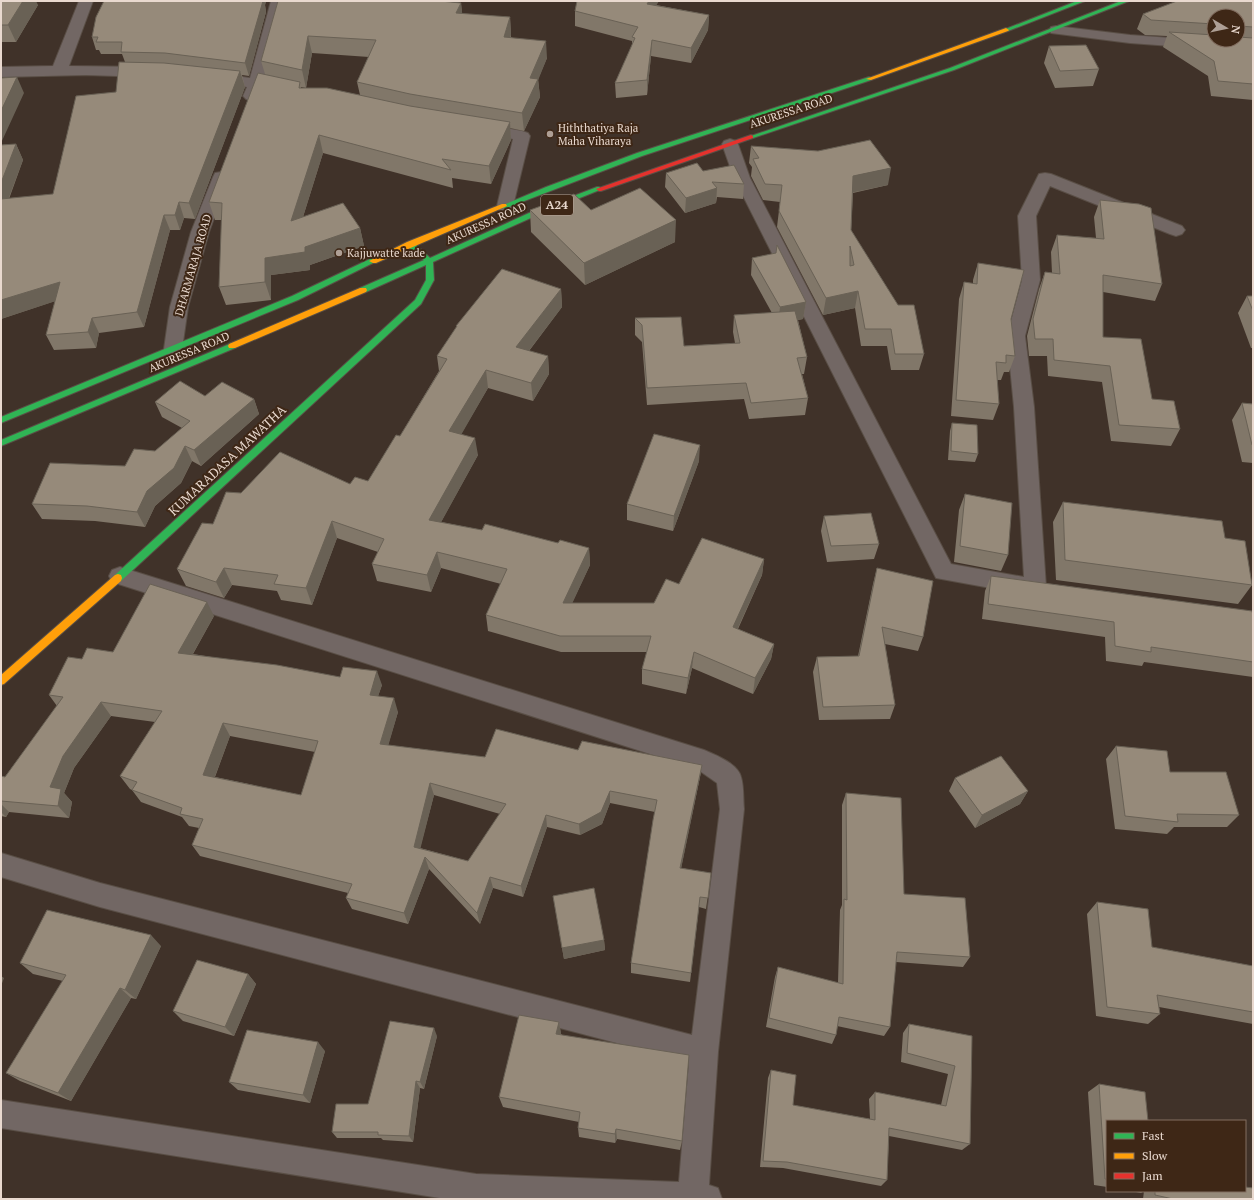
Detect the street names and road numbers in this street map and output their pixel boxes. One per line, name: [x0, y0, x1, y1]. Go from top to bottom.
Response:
street label: AKURESSA ROAD: [748, 91, 835, 131]
road number: A24: [541, 195, 573, 215]
street label: AKURESSA ROAD: [444, 199, 529, 247]
street label: DHARMARAJA ROAD: [172, 212, 214, 317]
street label: AKURESSA ROAD: [146, 329, 232, 375]
street label: KUMARADASA MAWATHA: [164, 401, 290, 519]

